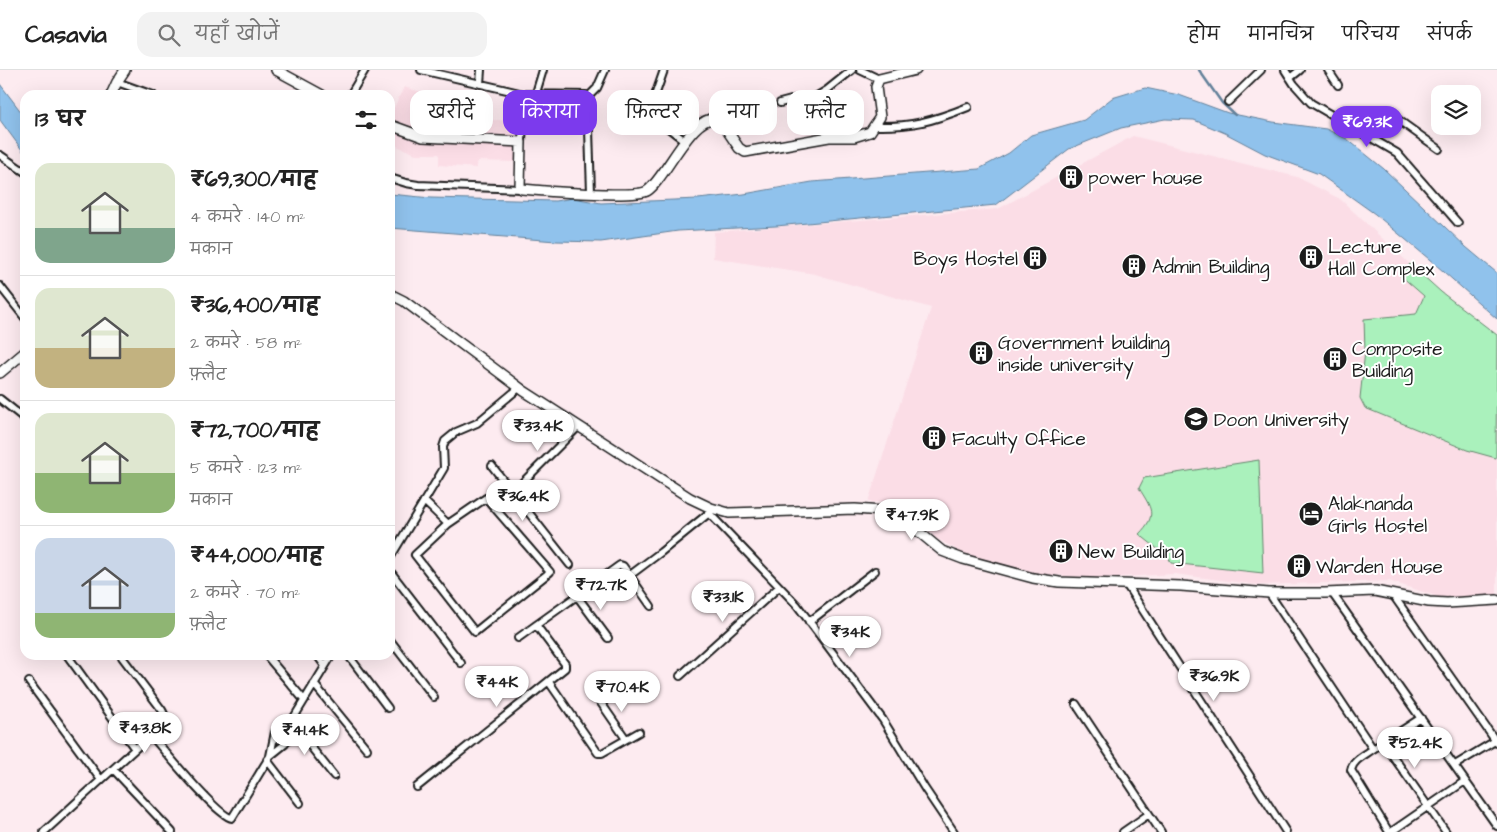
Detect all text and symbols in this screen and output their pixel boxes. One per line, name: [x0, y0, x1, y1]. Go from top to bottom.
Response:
search box: [137, 12, 487, 57]
text: Casavia: [25, 18, 107, 52]
icon: search: [155, 21, 183, 49]
text: यहाँ खोजें: [195, 21, 279, 48]
text: होम: [1188, 22, 1220, 47]
text: मानचित्र: [1248, 22, 1314, 47]
text: परिचय: [1342, 22, 1399, 47]
text: संपर्क: [1427, 22, 1472, 47]
map controls: [1431, 85, 1481, 135]
button: layers: [1431, 85, 1481, 135]
chip: खरीदें: [410, 90, 493, 135]
chip: किराया: [503, 90, 597, 135]
chip: फ़िल्टर: [607, 90, 699, 135]
chip: नया: [709, 90, 777, 135]
chip: फ़्लैट: [787, 90, 864, 135]
text: 13 घर: [35, 105, 85, 134]
icon: filters: [352, 106, 380, 134]
pin: ₹69.3K: [1326, 106, 1408, 148]
text: ₹69.3K: [1342, 111, 1392, 133]
building icon: power house: [1058, 164, 1084, 190]
text: ₹69,300/माह: [190, 165, 317, 194]
place label: power house: [1088, 165, 1203, 192]
icon: home: [75, 183, 135, 243]
text: 4 कमरे · 140 m²: [190, 206, 305, 228]
place label: Lecture Hall Complex: [1328, 234, 1435, 283]
text: मकान: [190, 238, 232, 260]
building icon: Lecture Hall Complex: [1298, 244, 1324, 270]
building icon: Boys Hostel: [1022, 245, 1048, 271]
place label: Boys Hostel: [914, 246, 1018, 274]
building icon: Admin Building: [1121, 253, 1147, 279]
place label: Admin Building: [1152, 254, 1270, 282]
text: ₹36,400/माह: [190, 291, 319, 320]
icon: home: [75, 308, 135, 368]
place label: Government building inside university: [998, 330, 1170, 380]
text: 2 कमरे · 58 m²: [190, 332, 302, 354]
place label: Composite Building: [1352, 336, 1443, 386]
building icon: Government building inside university: [968, 340, 994, 366]
building icon: Composite Building: [1322, 346, 1348, 372]
text: फ़्लैट: [190, 364, 226, 386]
school or university icon: Doon University: [1183, 406, 1209, 432]
place label: Doon University: [1214, 407, 1350, 435]
pin: ₹33.4K: [497, 410, 579, 452]
text: ₹33.4K: [513, 415, 563, 437]
text: ₹72,700/माह: [190, 416, 319, 445]
building icon: Faculty Office: [921, 425, 947, 451]
place label: Faculty Office: [952, 426, 1086, 454]
icon: home: [75, 433, 135, 493]
text: 5 कमरे · 123 m²: [190, 457, 302, 479]
pin: ₹36.4K: [482, 480, 564, 522]
text: ₹36.4K: [497, 485, 549, 507]
text: मकान: [190, 489, 232, 511]
place label: Alaknanda Girls Hostel: [1328, 491, 1427, 540]
pin: ₹47.9K: [871, 498, 953, 541]
hotel icon: Alaknanda Girls Hostel: [1298, 501, 1324, 527]
text: ₹47.9K: [886, 504, 938, 526]
building icon: New Building: [1048, 538, 1074, 564]
place label: New Building: [1078, 539, 1184, 567]
text: ₹44,000/माह: [190, 541, 323, 570]
building icon: Warden House: [1286, 553, 1312, 579]
place label: Warden House: [1316, 554, 1443, 581]
icon: home: [75, 558, 135, 618]
pin: ₹72.7K: [560, 568, 642, 611]
text: ₹72.7K: [575, 574, 627, 596]
pin: ₹33.1K: [682, 580, 764, 623]
text: 2 कमरे · 70 m²: [190, 582, 300, 604]
text: ₹33.1K: [702, 586, 744, 608]
text: फ़्लैट: [190, 614, 226, 636]
pin: ₹34K: [820, 616, 880, 658]
text: ₹34K: [830, 621, 870, 643]
pin: ₹36.9K: [1173, 660, 1255, 702]
text: ₹36.9K: [1189, 665, 1239, 687]
pin: ₹44K: [467, 666, 527, 708]
pin: ₹70.4K: [581, 670, 663, 713]
text: ₹44K: [476, 671, 518, 693]
text: ₹70.4K: [595, 676, 649, 698]
pin: ₹43.8K: [104, 712, 186, 754]
pin: ₹41.4K: [264, 714, 346, 756]
text: ₹43.8K: [119, 717, 171, 739]
text: ₹41.4K: [282, 719, 328, 741]
pin: ₹52.4K: [1374, 726, 1456, 769]
text: ₹52.4K: [1388, 732, 1442, 754]

